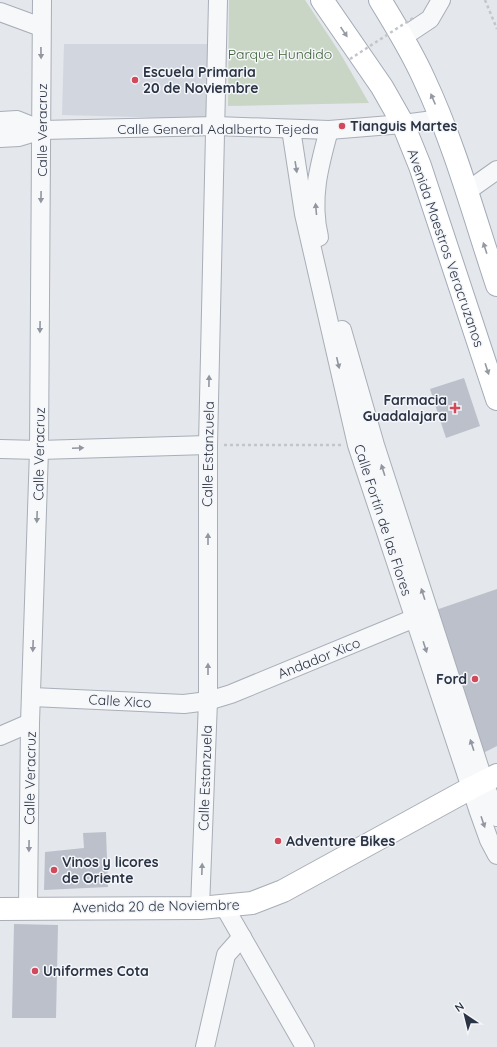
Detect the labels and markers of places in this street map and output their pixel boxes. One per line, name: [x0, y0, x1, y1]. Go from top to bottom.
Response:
place label: Escuela Primaria 20 de Noviembre: [143, 63, 259, 97]
marker: Escuela Primaria 20 de Noviembre: [130, 75, 140, 85]
place label: Tianguis Martes: [350, 117, 457, 135]
marker: Tianguis Martes: [337, 121, 347, 131]
place label: Farmacia Guadalajara: [363, 391, 447, 425]
marker: Farmacia Guadalajara: [450, 403, 460, 413]
place label: Ford: [436, 670, 467, 688]
marker: Ford: [470, 674, 480, 684]
place label: Adventure Bikes: [286, 832, 395, 850]
marker: Adventure Bikes: [273, 836, 283, 846]
place label: Vinos y licores de Oriente: [62, 853, 159, 887]
marker: Vinos y licores de Oriente: [49, 865, 59, 875]
place label: Uniformes Cota: [43, 962, 149, 980]
marker: Uniformes Cota: [30, 966, 40, 976]

